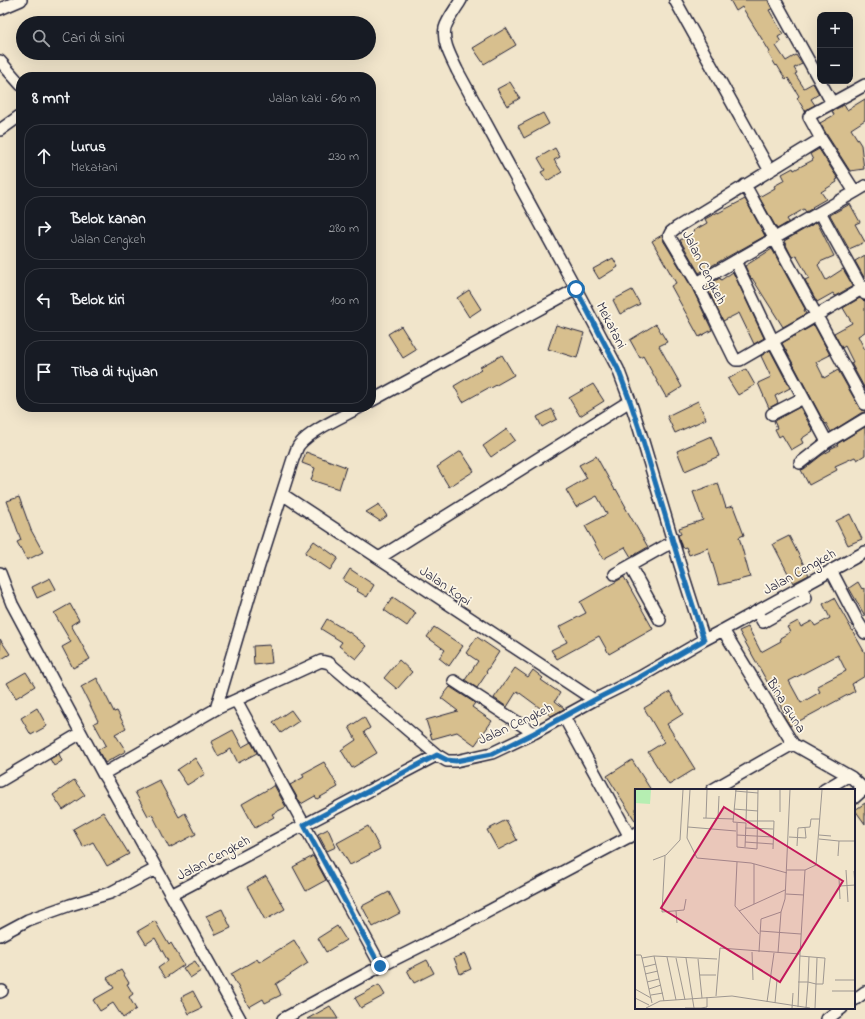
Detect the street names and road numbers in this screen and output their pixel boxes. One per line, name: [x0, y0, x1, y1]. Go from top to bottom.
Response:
street label: Jalan Cengkeh: [675, 227, 731, 309]
street label: Mekatani: [590, 299, 631, 353]
street label: Jalan Cengkeh: [759, 544, 840, 602]
street label: Jalan Kopi: [415, 561, 475, 611]
street label: Bina Guna: [760, 673, 811, 737]
street label: Jalan Cengkeh: [475, 698, 557, 752]
street label: Jalan Cengkeh: [173, 830, 255, 887]

